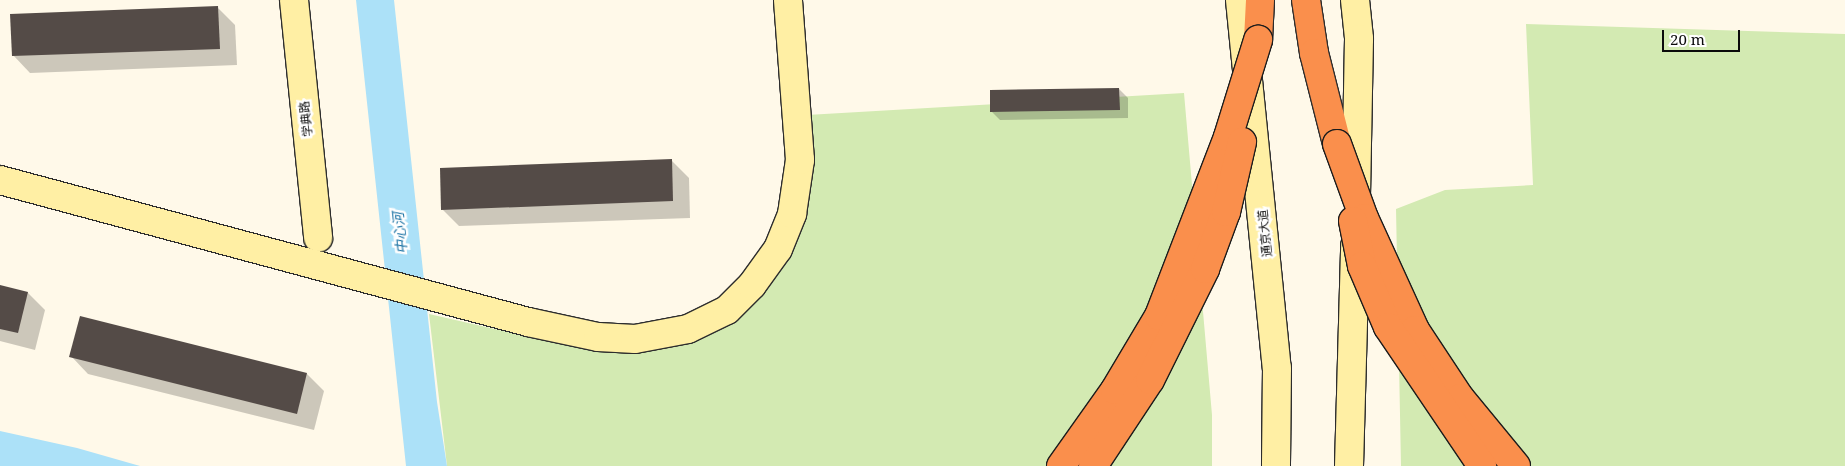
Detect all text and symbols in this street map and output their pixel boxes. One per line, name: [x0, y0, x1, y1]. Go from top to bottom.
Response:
scale bar: [1665, 20, 1742, 52]
text: 20 m: [1670, 29, 1705, 49]
street label: 学典路: [297, 100, 315, 138]
street label: 通京大道: [1255, 208, 1275, 258]
water label: 中心河: [389, 211, 411, 255]

